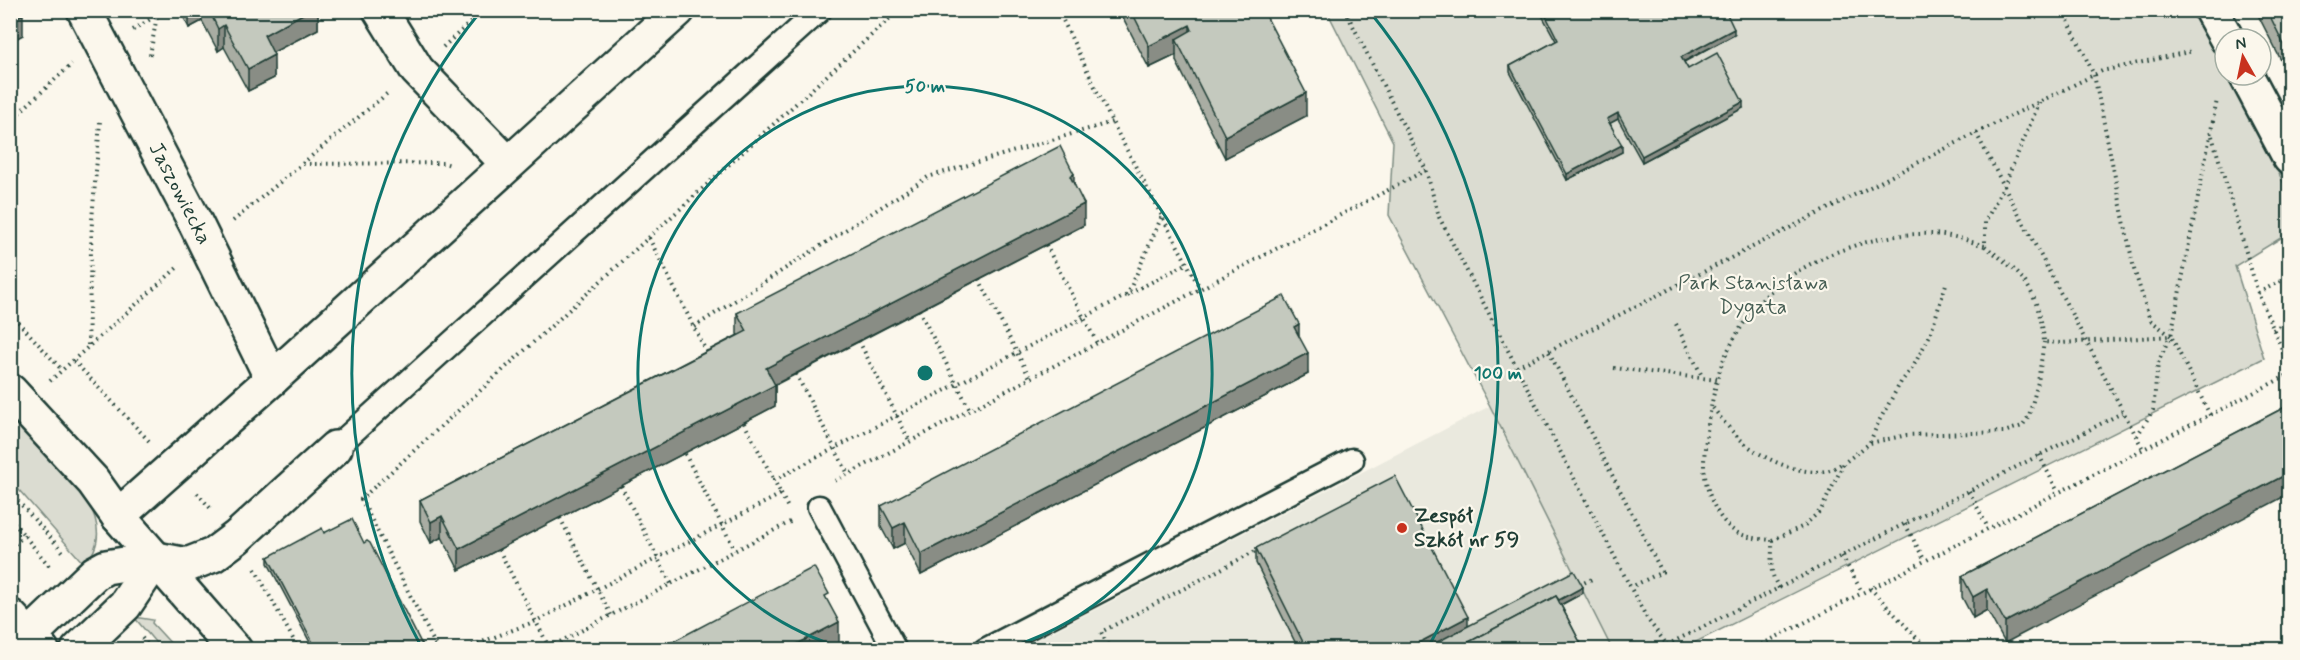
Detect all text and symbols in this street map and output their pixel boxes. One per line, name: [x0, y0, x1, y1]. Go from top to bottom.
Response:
north arrow: [2213, 27, 2273, 87]
text: N: [2234, 32, 2248, 55]
text: 50 m: [905, 75, 945, 99]
street label: Jaszowiecka: [142, 137, 218, 249]
park label: Park Stanisława Dygata: [1678, 269, 1828, 322]
text: 100 m: [1474, 362, 1522, 386]
centre of rings: [915, 363, 935, 383]
place label: Zespół Szkół nr 59: [1414, 502, 1519, 554]
marker: Zespół Szkół nr 59: [1395, 521, 1409, 535]

